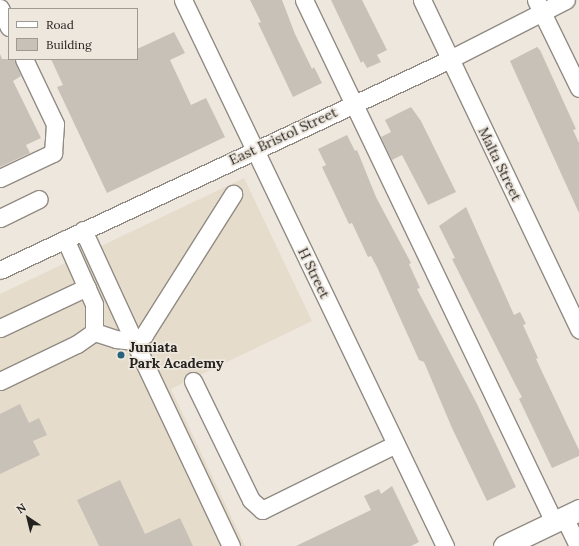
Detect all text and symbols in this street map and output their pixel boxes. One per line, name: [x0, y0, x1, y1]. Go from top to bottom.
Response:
legend: [8, 8, 138, 60]
text: Road: [46, 17, 74, 32]
text: Building: [46, 37, 92, 52]
street label: East Bristol Street: [226, 104, 340, 168]
street label: Malta Street: [475, 124, 525, 204]
street label: H Street: [295, 245, 333, 301]
place label: Juniata Park Academy: [129, 339, 224, 372]
marker: Juniata Park Academy: [116, 350, 126, 360]
north arrow: [8, 498, 48, 538]
text: N: [14, 500, 29, 516]

